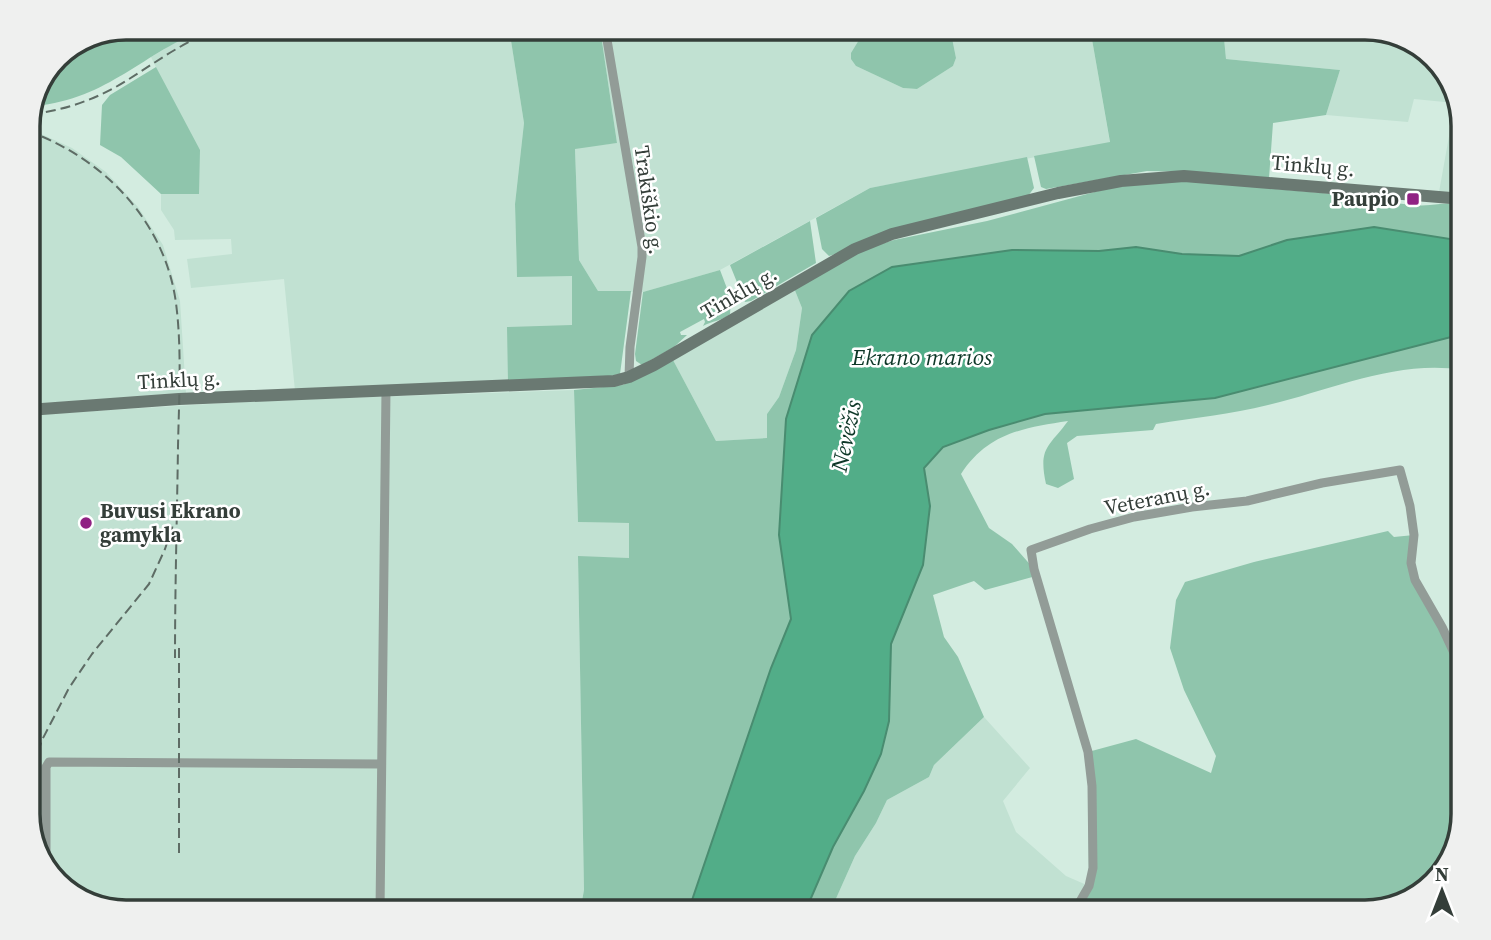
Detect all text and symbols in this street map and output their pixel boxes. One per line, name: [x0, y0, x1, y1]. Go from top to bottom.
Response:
street label: Trakiškio g.: [628, 144, 671, 256]
street label: Tinklų g.: [1270, 147, 1356, 184]
place label: Paupio: [1332, 184, 1399, 213]
marker: Paupio: [1405, 191, 1421, 207]
street label: Tinklų g.: [695, 259, 782, 326]
water label: Ekrano marios: [851, 341, 993, 373]
street label: Tinklų g.: [137, 363, 221, 396]
water label: Nevėžis: [823, 397, 869, 475]
street label: Veteranų g.: [1102, 473, 1212, 522]
place label: Buvusi Ekrano gamykla: [100, 496, 241, 549]
marker: Buvusi Ekrano gamykla: [78, 515, 94, 531]
north arrow: [1407, 856, 1477, 926]
text: N: [1435, 861, 1449, 887]

